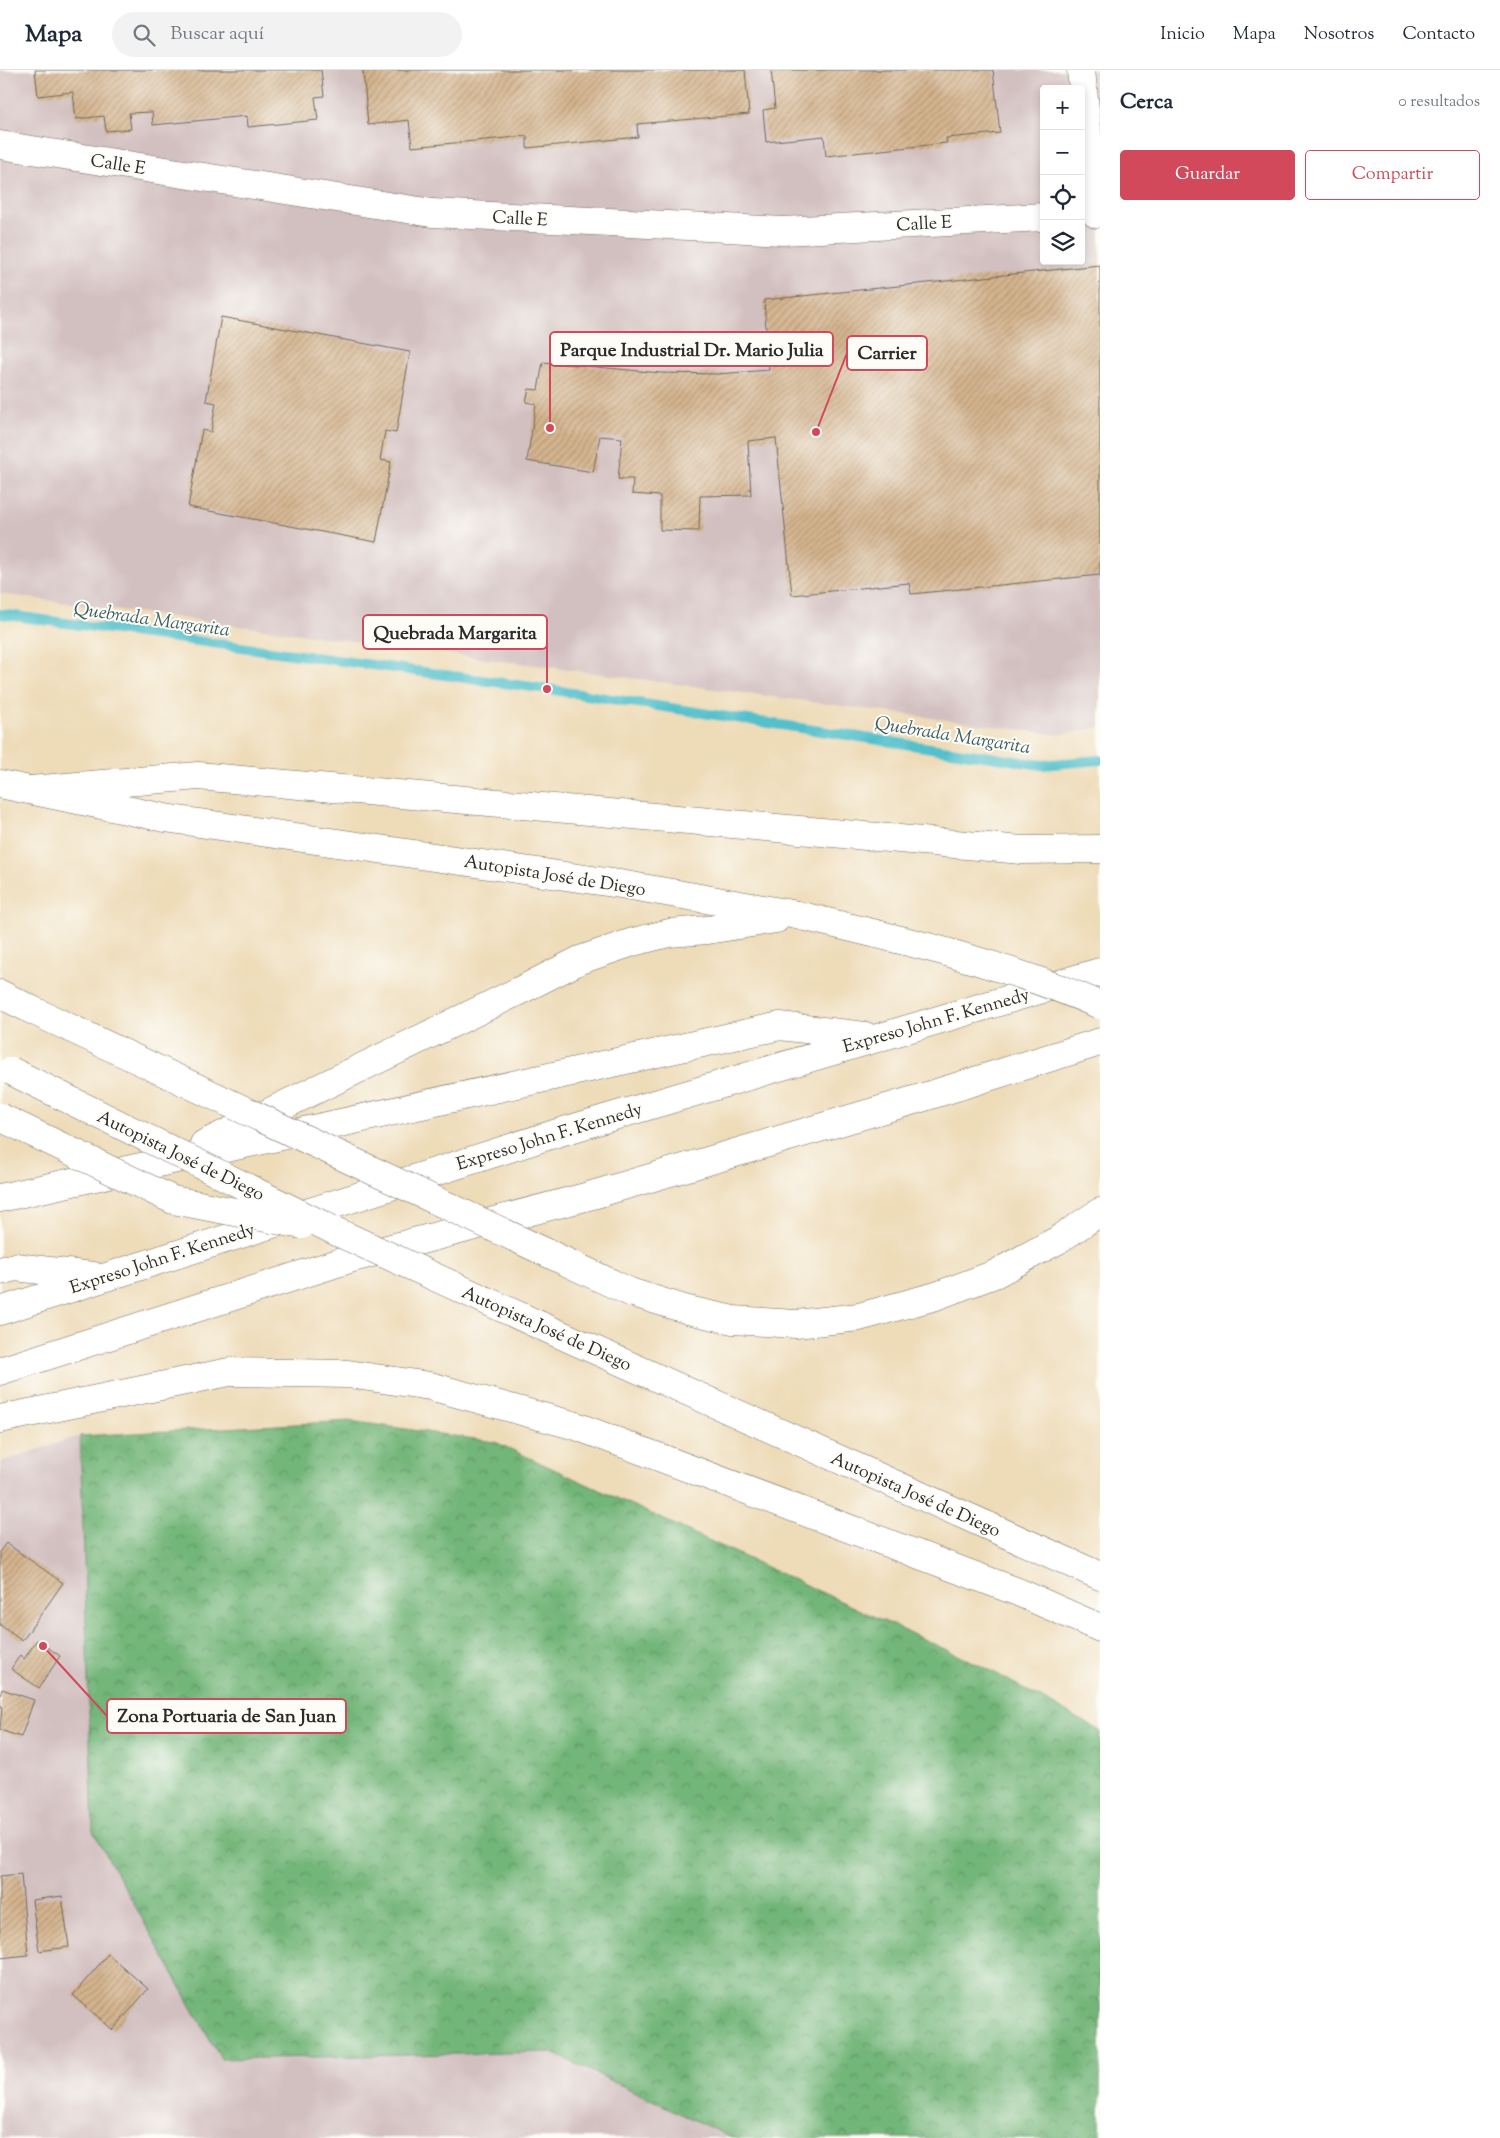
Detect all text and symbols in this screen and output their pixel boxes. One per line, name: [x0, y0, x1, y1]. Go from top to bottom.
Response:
search box: [112, 12, 462, 57]
text: Mapa: [25, 18, 82, 52]
icon: search: [130, 21, 158, 49]
text: Buscar aquí: [170, 21, 264, 48]
text: Inicio: [1160, 22, 1205, 48]
text: Mapa: [1233, 22, 1276, 48]
text: Nosotros: [1304, 22, 1374, 48]
text: Contacto: [1402, 22, 1475, 48]
map controls: [1040, 85, 1085, 265]
button: +: [1040, 85, 1085, 130]
text: Cerca: [1120, 88, 1173, 118]
text: 0 resultados: [1398, 91, 1480, 114]
button: −: [1040, 130, 1085, 175]
street label: Calle E: [88, 149, 147, 183]
button: Guardar: [1120, 150, 1295, 200]
button: Compartir: [1305, 150, 1480, 200]
button: locate: [1040, 175, 1085, 220]
street label: Calle E: [491, 206, 548, 234]
street label: Calle E: [896, 211, 953, 239]
button: layers: [1040, 220, 1085, 265]
callout: Parque Industrial Dr. Mario Julia: [550, 332, 833, 366]
callout: Carrier: [847, 336, 927, 370]
text: Parque Industrial Dr. Mario Julia: [560, 338, 824, 365]
text: Carrier: [857, 341, 917, 368]
water label: Quebrada Margarita: [72, 596, 232, 645]
callout: Quebrada Margarita: [363, 615, 547, 649]
text: Quebrada Margarita: [373, 621, 537, 648]
water label: Quebrada Margarita: [873, 711, 1033, 762]
street label: Autopista José de Diego: [462, 850, 647, 904]
street label: Expreso John F. Kennedy: [840, 983, 1033, 1061]
street label: Expreso John F. Kennedy: [453, 1097, 646, 1179]
street label: Autopista José de Diego: [92, 1105, 268, 1209]
street label: Expreso John F. Kennedy: [67, 1218, 258, 1302]
street label: Autopista José de Diego: [457, 1281, 635, 1379]
street label: Autopista José de Diego: [826, 1447, 1004, 1545]
callout: Zona Portuaria de San Juan: [107, 1699, 346, 1733]
text: Zona Portuaria de San Juan: [117, 1704, 337, 1731]

